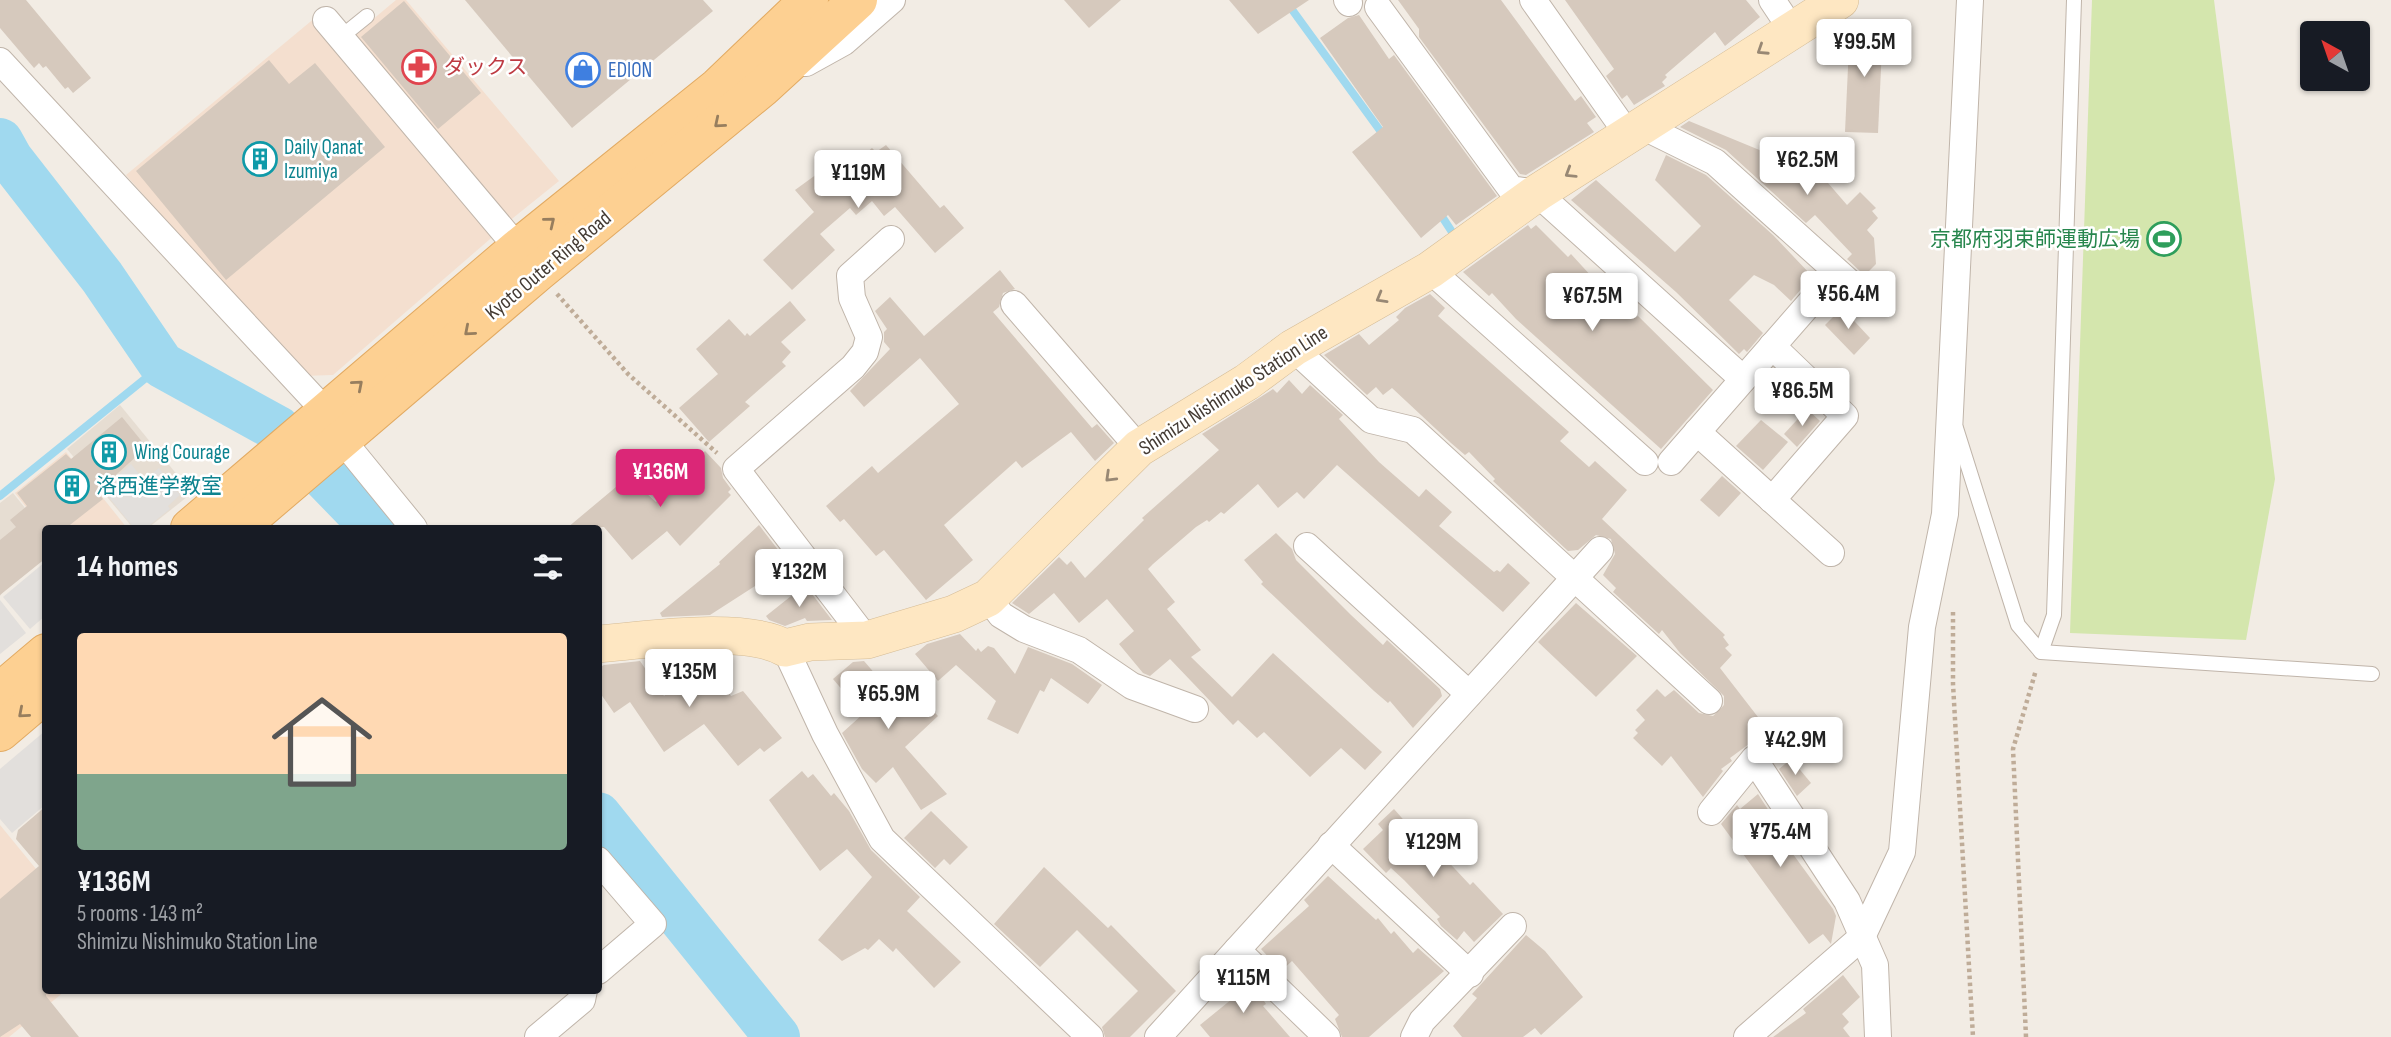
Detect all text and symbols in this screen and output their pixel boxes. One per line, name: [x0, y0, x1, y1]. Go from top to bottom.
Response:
pin: ¥99.5M: [1807, 20, 1921, 79]
north arrow: [2300, 21, 2370, 91]
map controls: [2300, 21, 2370, 91]
text: ¥99.5M: [1832, 28, 1896, 56]
one-way arrow: [1757, 42, 1770, 54]
pharmacy icon: ダックス: [400, 48, 438, 86]
shop icon: EDION: [564, 51, 602, 89]
place label: ダックス: [444, 55, 527, 80]
place label: EDION: [608, 58, 652, 83]
one-way arrow: [715, 115, 728, 127]
place label: Daily Qanat Izumiya: [284, 135, 363, 184]
pin: ¥62.5M: [1750, 138, 1864, 197]
building icon: Daily Qanat Izumiya: [241, 140, 279, 178]
text: ¥62.5M: [1776, 146, 1838, 174]
pin: ¥119M: [809, 150, 907, 210]
text: ¥119M: [830, 159, 886, 187]
one-way arrow: [1565, 164, 1578, 177]
street label: Kyoto Outer Ring Road: [480, 206, 616, 325]
one-way arrow: [541, 218, 554, 230]
sports icon: 京都府羽束師運動広場: [2145, 220, 2183, 258]
place label: 京都府羽束師運動広場: [1930, 227, 2140, 252]
pin: ¥56.4M: [1791, 272, 1905, 331]
pin: ¥67.5M: [1535, 274, 1649, 333]
text: ¥56.4M: [1817, 280, 1879, 308]
text: ¥67.5M: [1562, 282, 1622, 310]
one-way arrow: [1375, 290, 1388, 303]
street label: Shimizu Nishimuko Station Line: [1134, 320, 1332, 461]
one-way arrow: [464, 323, 477, 335]
pin: ¥86.5M: [1745, 368, 1859, 428]
text: ¥86.5M: [1771, 377, 1833, 405]
one-way arrow: [349, 381, 362, 393]
building icon: Wing Courage: [90, 433, 128, 471]
place label: Wing Courage: [134, 440, 230, 465]
pin: ¥136M: [611, 449, 709, 509]
text: ¥136M: [632, 458, 688, 486]
building icon: 洛西進学教室: [53, 467, 91, 505]
one-way arrow: [1105, 468, 1118, 481]
place label: 洛西進学教室: [96, 474, 222, 499]
icon: filters: [529, 548, 567, 586]
text: 14 homes: [77, 549, 178, 585]
pin: ¥132M: [750, 550, 848, 609]
text: ¥132M: [771, 558, 827, 586]
pin: ¥135M: [640, 650, 738, 709]
text: ¥135M: [661, 658, 717, 686]
pin: ¥65.9M: [831, 672, 945, 731]
icon: home: [259, 679, 385, 805]
text: ¥65.9M: [856, 680, 920, 708]
one-way arrow: [18, 705, 31, 717]
pin: ¥42.9M: [1738, 718, 1852, 777]
text: ¥42.9M: [1764, 726, 1826, 754]
pin: ¥75.4M: [1723, 810, 1837, 869]
text: ¥75.4M: [1749, 818, 1811, 846]
pin: ¥129M: [1384, 820, 1482, 879]
text: ¥129M: [1405, 828, 1461, 856]
text: ¥136M: [77, 864, 151, 900]
text: 5 rooms · 143 m²: [77, 900, 203, 928]
text: Shimizu Nishimuko Station Line: [77, 928, 318, 956]
pin: ¥115M: [1194, 956, 1292, 1015]
text: ¥115M: [1216, 964, 1270, 992]

